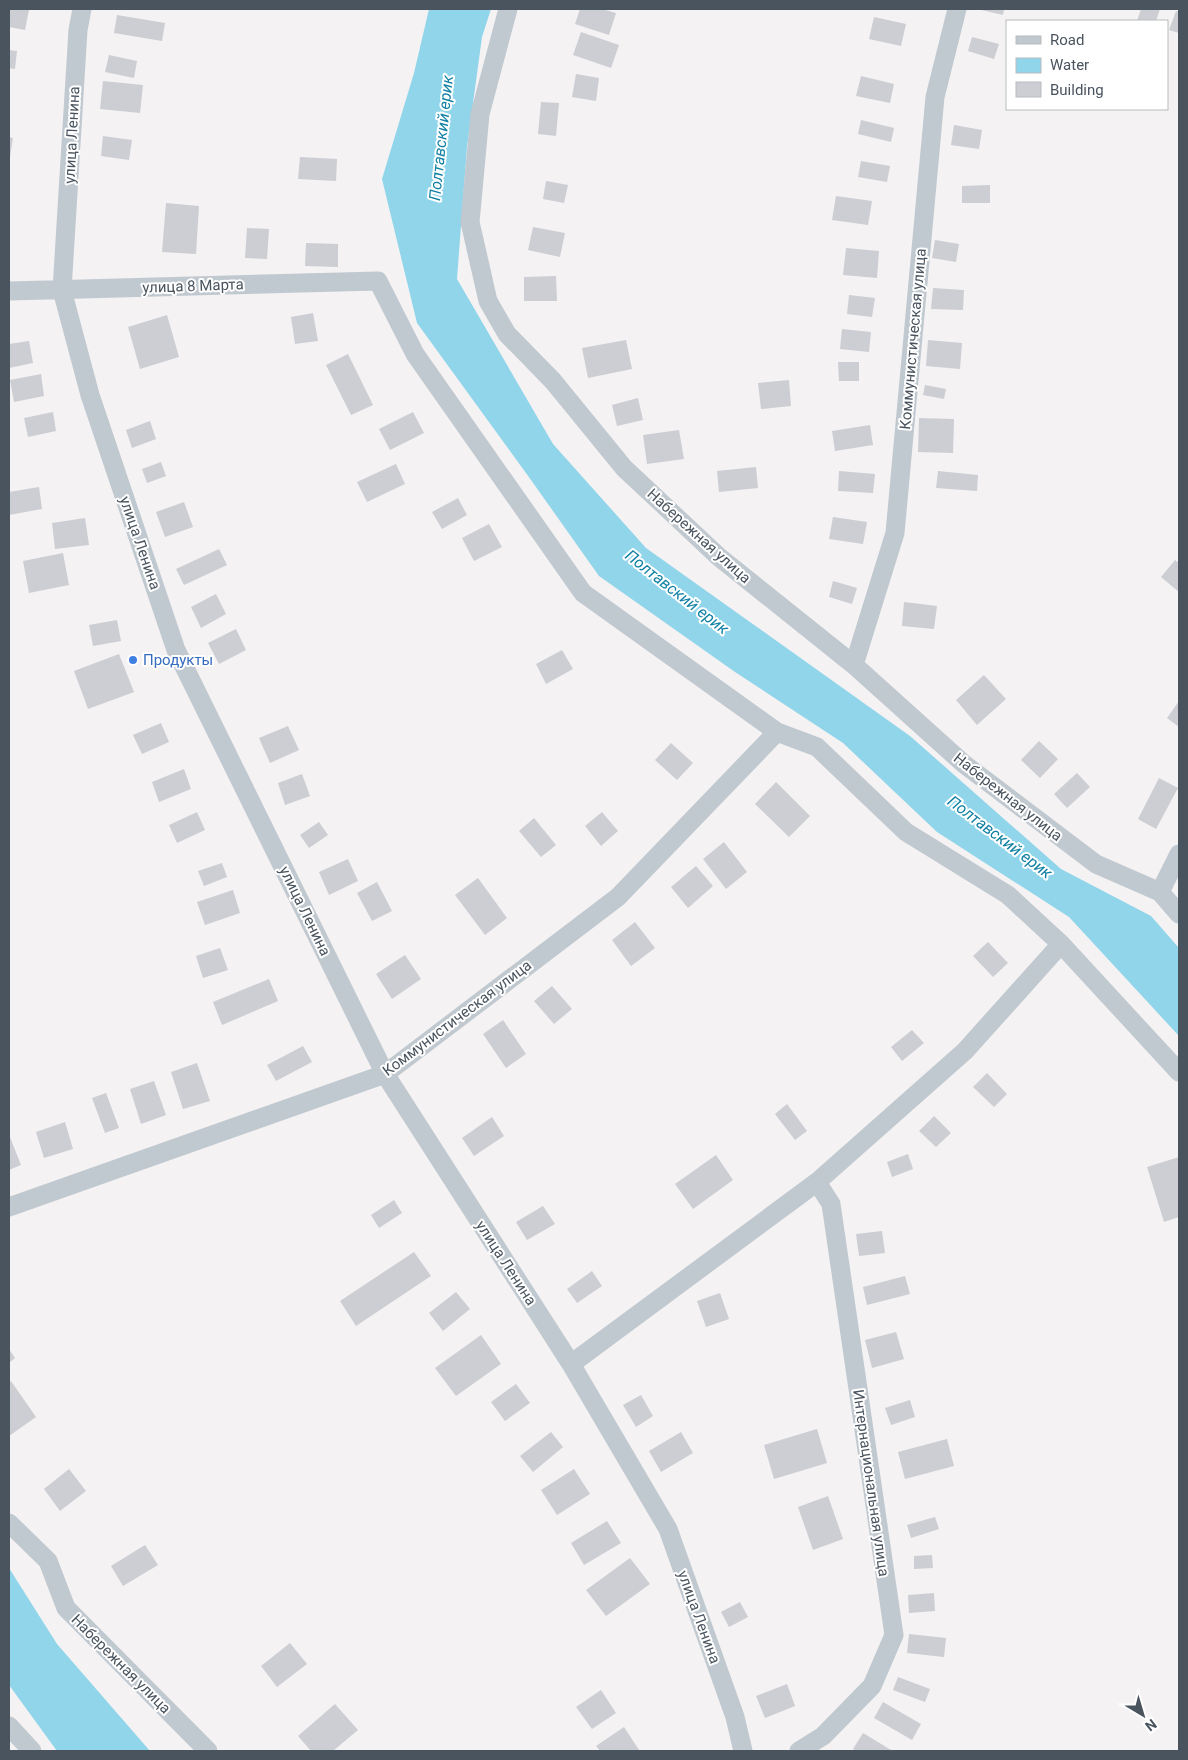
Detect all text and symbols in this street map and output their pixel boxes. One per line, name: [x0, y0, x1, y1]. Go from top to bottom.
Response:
legend: [1006, 20, 1168, 110]
text: Road: [1050, 31, 1084, 49]
text: Water: [1050, 56, 1089, 74]
water label: Полтавский ерик: [425, 74, 457, 202]
text: Building: [1050, 81, 1104, 99]
street label: улица Ленина: [60, 86, 84, 184]
street label: Коммунистическая улица: [896, 248, 930, 430]
street label: улица 8 Марта: [142, 275, 244, 297]
street label: Набережная улица: [644, 485, 754, 587]
street label: улица Ленина: [116, 494, 164, 592]
water label: Полтавский ерик: [621, 546, 733, 639]
place label: Продукты: [143, 651, 213, 669]
marker: Продукты: [127, 654, 139, 666]
street label: Набережная улица: [950, 749, 1066, 845]
water label: Полтавский ерик: [944, 791, 1057, 883]
street label: улица Ленина: [276, 863, 334, 959]
street label: Коммунистическая улица: [379, 956, 535, 1080]
street label: улица Ленина: [472, 1217, 540, 1309]
street label: Интернациональная улица: [849, 1388, 893, 1578]
street label: улица Ленина: [674, 1568, 724, 1666]
street label: Набережная улица: [68, 1611, 174, 1717]
north arrow: [1118, 1690, 1168, 1740]
text: N: [1142, 1716, 1160, 1735]

